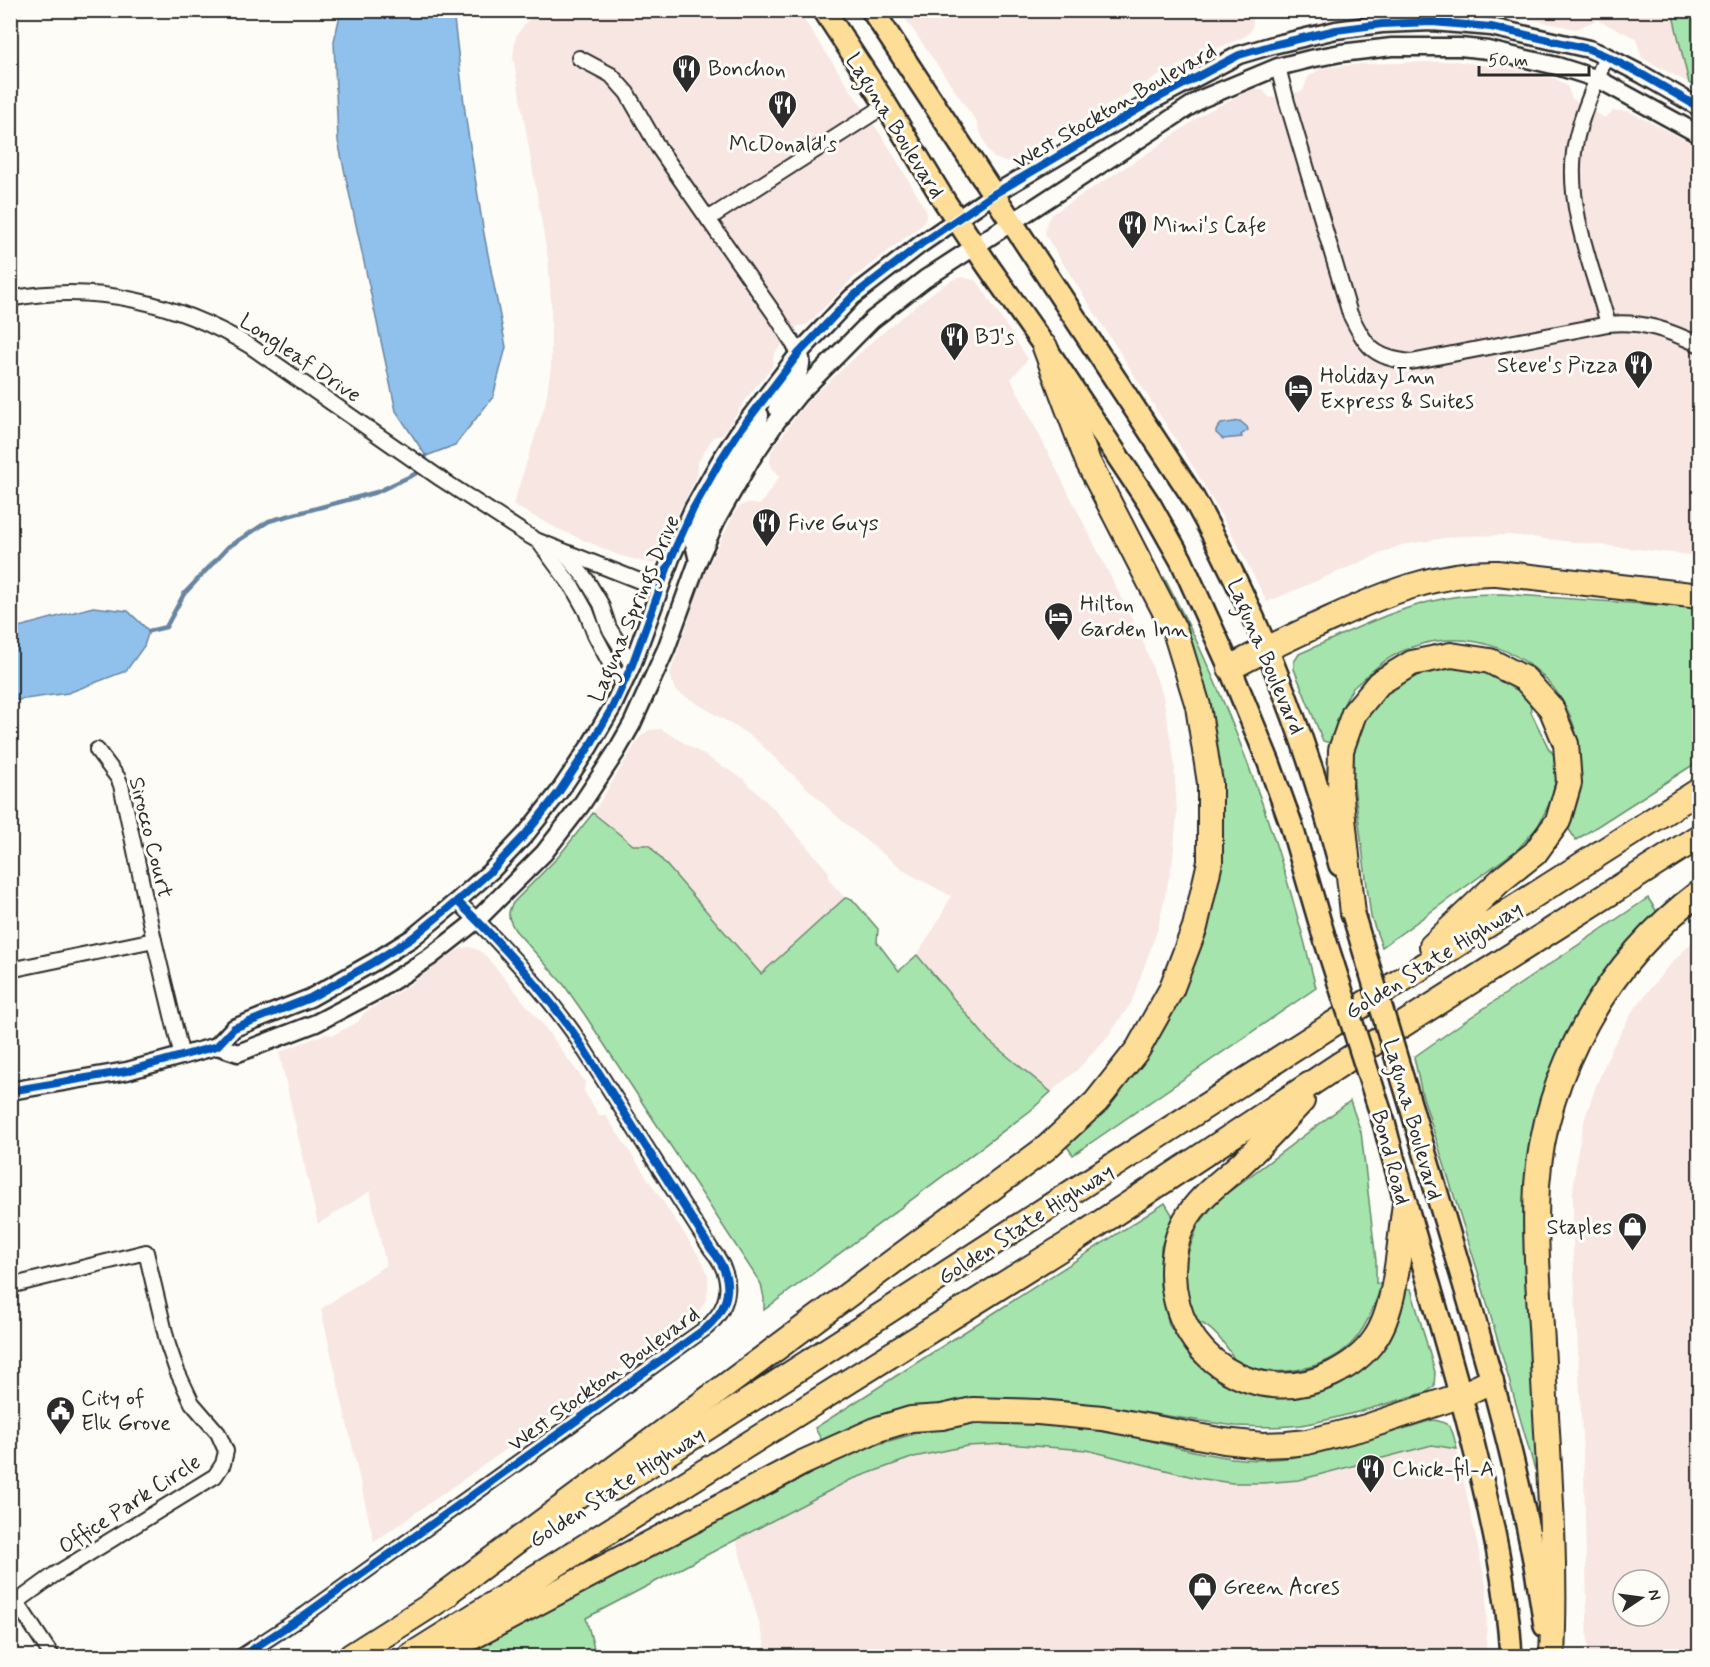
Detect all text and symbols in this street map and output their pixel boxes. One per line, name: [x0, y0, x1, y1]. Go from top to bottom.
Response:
street label: West Stockton Boulevard: [1008, 37, 1222, 176]
scale bar: [1479, 39, 1588, 77]
street label: Laguna Boulevard: [836, 48, 950, 206]
text: 50 m: [1488, 49, 1528, 73]
restaurant icon: Bonchon: [671, 52, 703, 94]
place label: Bonchon: [708, 56, 786, 84]
restaurant icon: McDonald's: [767, 88, 799, 130]
place label: McDonald's: [729, 131, 837, 159]
restaurant icon: Mimi's Cafe: [1116, 208, 1148, 250]
place label: Mimi's Cafe: [1153, 212, 1266, 240]
street label: Longleaf Drive: [232, 308, 366, 412]
restaurant icon: BJ's: [938, 320, 970, 362]
place label: BJ's: [975, 324, 1015, 352]
restaurant icon: Steve's Pizza: [1623, 348, 1655, 390]
place label: Steve's Pizza: [1497, 352, 1618, 380]
place label: Holiday Inn Express & Suites: [1320, 363, 1474, 416]
hotel icon: Holiday Inn Express & Suites: [1283, 372, 1315, 414]
restaurant icon: Five Guys: [751, 506, 783, 548]
place label: Five Guys: [788, 510, 879, 538]
street label: Laguna Springs Drive: [583, 511, 690, 708]
street label: Laguna Boulevard: [1217, 575, 1311, 740]
place label: Hilton Garden Inn: [1080, 591, 1188, 644]
hotel icon: Hilton Garden Inn: [1043, 600, 1075, 642]
street label: Sirocco Court: [122, 774, 179, 901]
street label: Golden State Highway: [1340, 895, 1530, 1029]
street label: Laguna Boulevard: [1373, 1036, 1448, 1204]
street label: Bond Road: [1364, 1107, 1416, 1208]
street label: Golden State Highway: [933, 1157, 1121, 1294]
shop icon: Staples: [1617, 1210, 1649, 1252]
place label: Staples: [1546, 1214, 1612, 1242]
street label: West Stockton Boulevard: [503, 1301, 705, 1458]
place label: City of Elk Grove: [81, 1385, 171, 1438]
public building icon: City of Elk Grove: [44, 1394, 76, 1436]
street label: Golden State Highway: [524, 1420, 712, 1557]
street label: Office Park Circle: [54, 1448, 207, 1561]
restaurant icon: Chick-fil-A: [1355, 1452, 1387, 1494]
place label: Chick-fil-A: [1392, 1456, 1494, 1484]
north arrow: [1611, 1568, 1671, 1628]
shop icon: Green Acres: [1186, 1570, 1218, 1612]
place label: Green Acres: [1223, 1574, 1340, 1602]
text: N: [1643, 1587, 1666, 1603]

